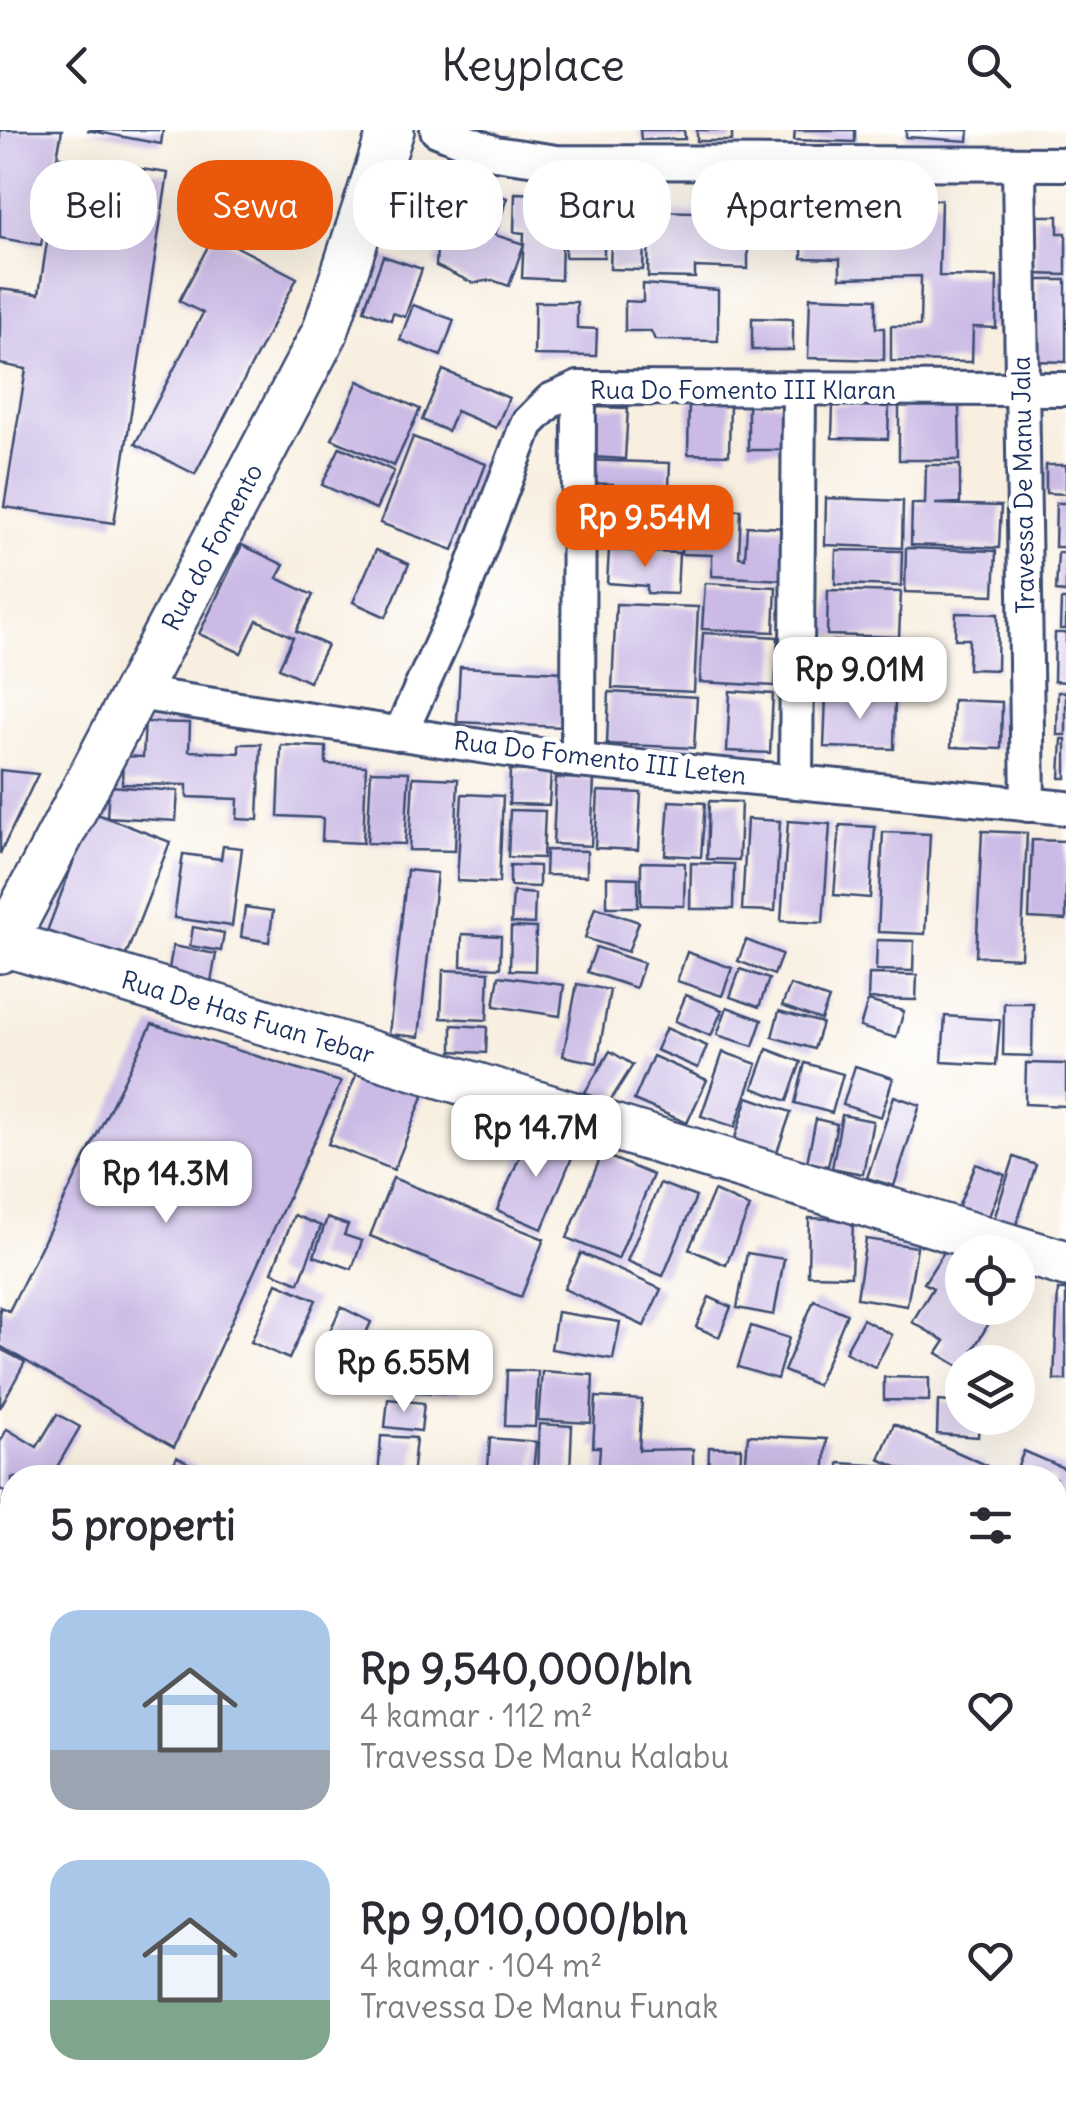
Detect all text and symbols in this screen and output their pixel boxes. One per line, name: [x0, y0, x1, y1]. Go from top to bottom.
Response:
text: Keyplace: [441, 37, 625, 93]
icon: back: [50, 38, 105, 93]
icon: search: [961, 38, 1016, 93]
chip: Beli: [30, 160, 157, 250]
chip: Sewa: [177, 160, 333, 250]
chip: Filter: [353, 160, 503, 250]
chip: Baru: [523, 160, 671, 250]
chip: Apartemen: [691, 160, 938, 250]
street label: Travessa De Manu Jala: [1005, 356, 1041, 614]
street label: Rua Do Fomento III Klaran: [590, 374, 896, 406]
street label: Rua do Fomento: [155, 458, 269, 636]
pin: Rp 9.54M: [542, 485, 748, 570]
text: Rp 9.54M: [578, 497, 712, 538]
pin: Rp 9.01M: [757, 637, 963, 722]
text: Rp 9.01M: [795, 649, 925, 690]
street label: Rua Do Fomento III Leten: [452, 724, 748, 792]
street label: Rua De Has Fuan Tebar: [118, 963, 378, 1071]
pin: Rp 14.7M: [433, 1095, 639, 1180]
text: Rp 14.7M: [473, 1107, 599, 1148]
pin: Rp 14.3M: [63, 1141, 269, 1226]
text: Rp 14.3M: [102, 1153, 230, 1194]
map controls: [945, 1235, 1035, 1435]
button: locate: [945, 1235, 1035, 1325]
pin: Rp 6.55M: [301, 1330, 507, 1415]
text: Rp 6.55M: [337, 1342, 471, 1383]
button: layers: [945, 1345, 1035, 1435]
icon: filters: [963, 1498, 1018, 1553]
text: 5 properti: [50, 1499, 236, 1551]
text: Rp 9,540,000/bln: [360, 1643, 692, 1695]
icon: home: [130, 1650, 250, 1770]
icon: heart: [963, 1683, 1018, 1738]
text: 4 kamar · 112 m²: [360, 1695, 593, 1736]
text: Travessa De Manu Kalabu: [360, 1736, 729, 1777]
text: Rp 9,010,000/bln: [360, 1893, 688, 1945]
icon: home: [130, 1900, 250, 2020]
icon: heart: [963, 1933, 1018, 1988]
text: 4 kamar · 104 m²: [360, 1945, 602, 1986]
text: Travessa De Manu Funak: [360, 1986, 718, 2027]

